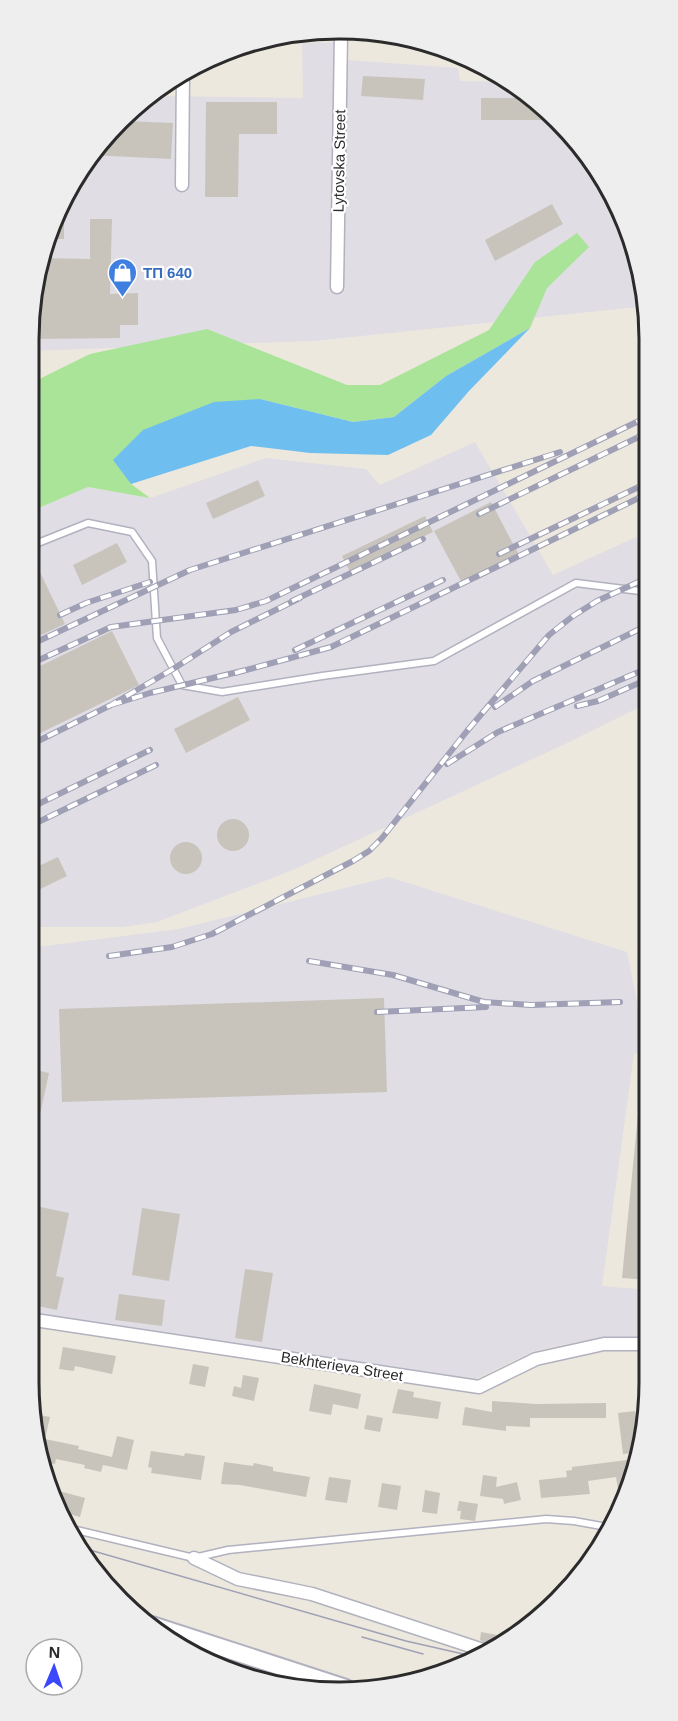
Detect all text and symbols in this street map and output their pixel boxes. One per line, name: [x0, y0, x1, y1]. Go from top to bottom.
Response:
street label: Lytovska Street: [330, 109, 348, 213]
shop icon: ТП 640: [106, 256, 138, 298]
place label: ТП 640: [143, 264, 192, 281]
street label: Bekhterieva Street: [280, 1348, 405, 1384]
north arrow: [24, 1637, 84, 1697]
text: N: [48, 1644, 61, 1661]

